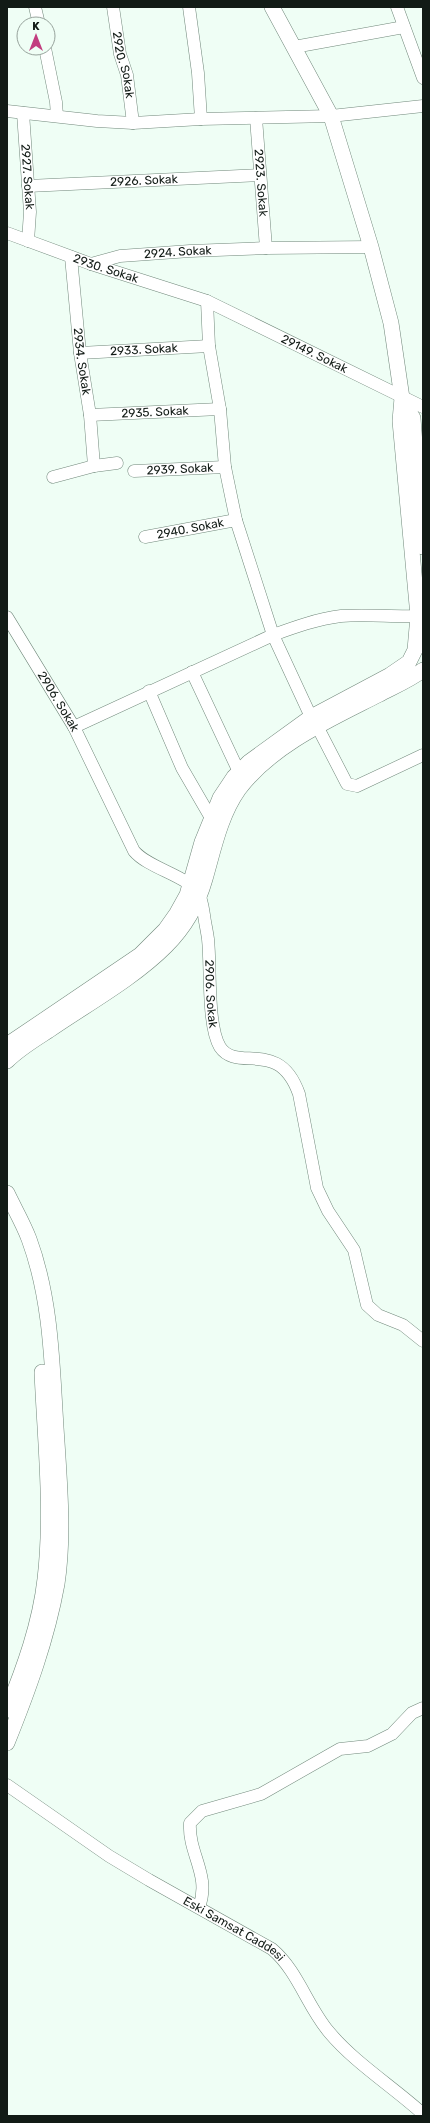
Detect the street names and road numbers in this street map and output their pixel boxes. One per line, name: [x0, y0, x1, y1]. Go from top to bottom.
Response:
street label: 2920. Sokak: [110, 31, 137, 100]
street label: 2927. Sokak: [18, 144, 37, 211]
street label: 2923. Sokak: [251, 149, 271, 218]
street label: 2926. Sokak: [110, 172, 179, 189]
street label: 2924. Sokak: [144, 243, 213, 261]
street label: 2930. Sokak: [71, 251, 141, 286]
street label: 2934. Sokak: [71, 327, 94, 397]
street label: 29149. Sokak: [279, 332, 351, 376]
street label: 2933. Sokak: [110, 341, 179, 358]
street label: 2935. Sokak: [121, 403, 190, 421]
street label: 2939. Sokak: [146, 460, 214, 477]
street label: 2940. Sokak: [155, 515, 226, 542]
street label: 2906. Sokak: [35, 669, 83, 735]
street label: 2906. Sokak: [202, 960, 221, 1030]
street label: Eski Samsat Caddesi: [181, 1894, 288, 1964]

